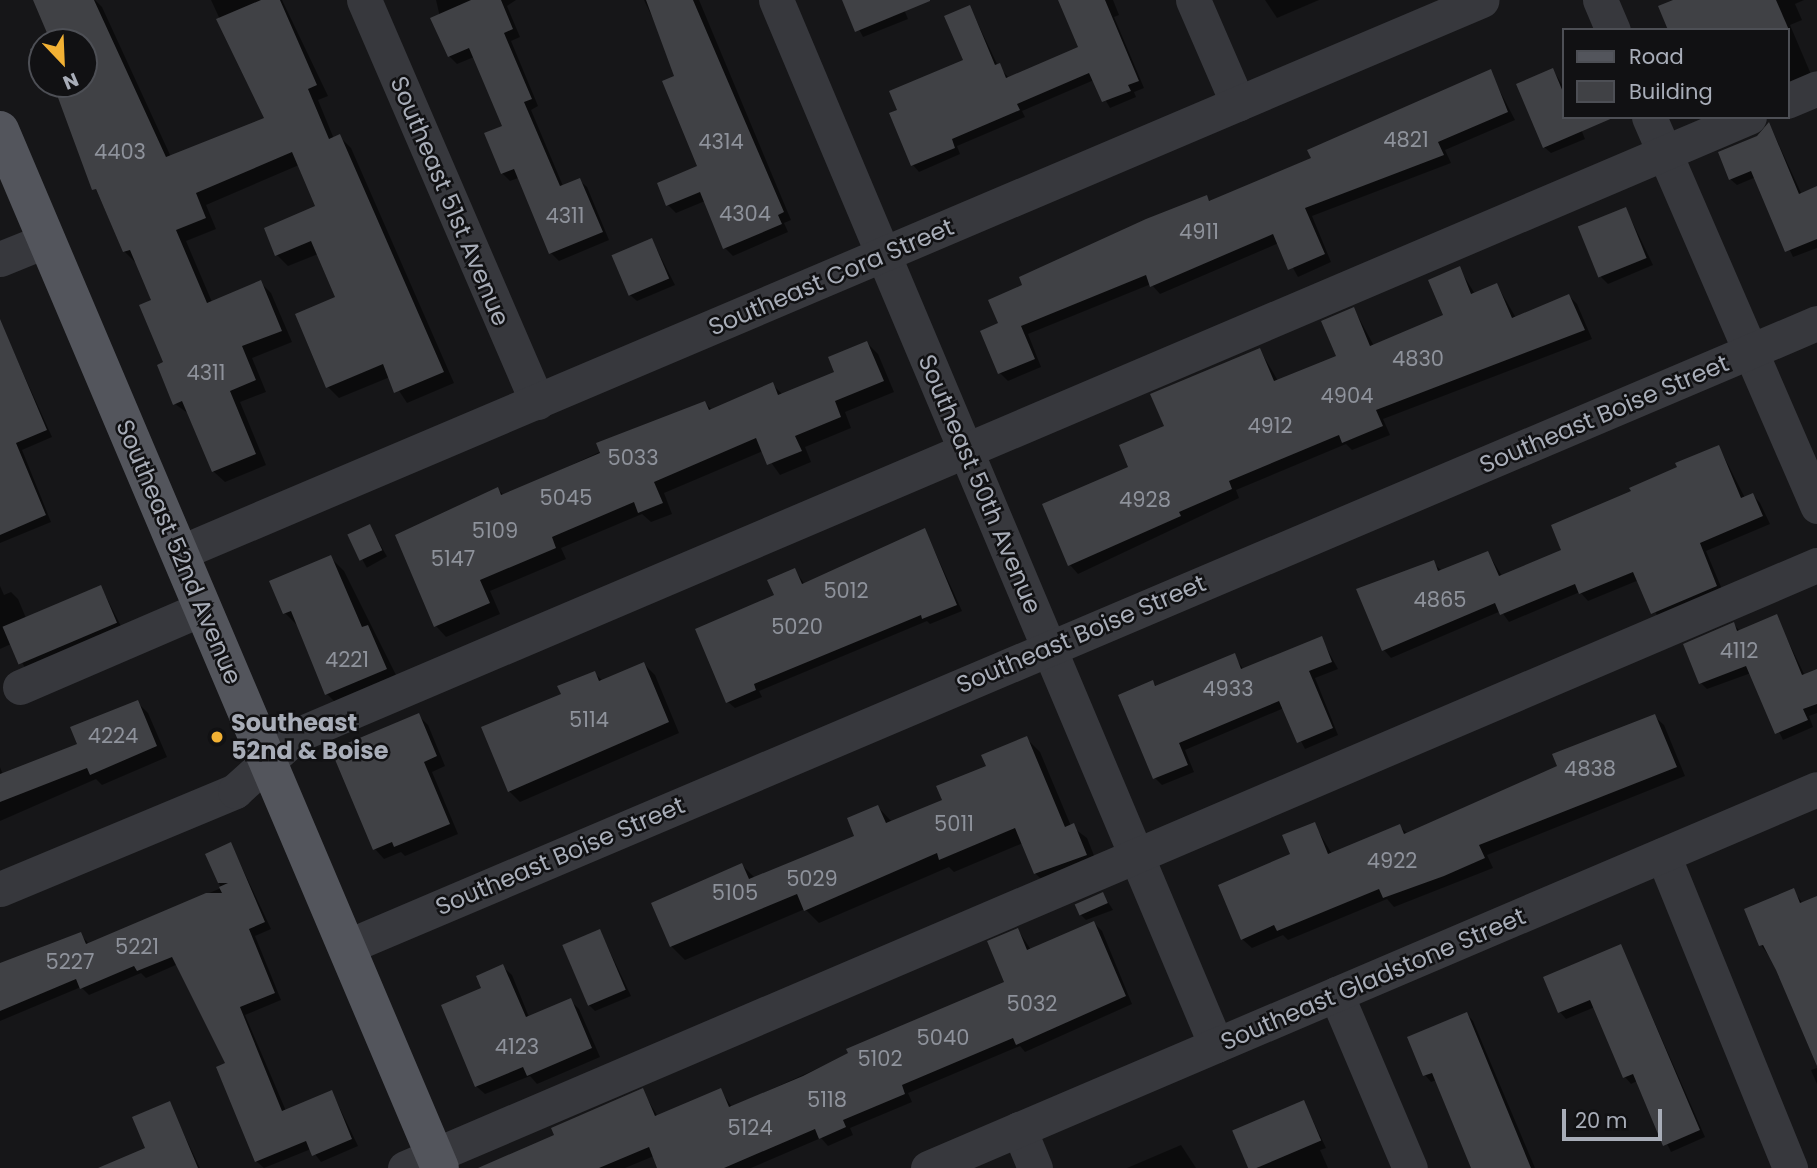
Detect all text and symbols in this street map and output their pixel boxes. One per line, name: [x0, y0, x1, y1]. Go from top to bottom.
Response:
north arrow: [28, 28, 98, 98]
legend: [1562, 28, 1789, 119]
text: Road: [1629, 42, 1684, 71]
text: N: [59, 66, 82, 96]
street label: Southeast 51st Avenue: [384, 72, 516, 330]
text: Building: [1629, 77, 1713, 106]
house number: 4821: [1383, 127, 1429, 153]
house number: 4314: [698, 129, 744, 155]
house number: 4403: [94, 139, 146, 165]
house number: 4304: [719, 201, 771, 227]
house number: 4311: [545, 203, 585, 229]
street label: Southeast Cora Street: [704, 212, 958, 342]
house number: 4911: [1179, 219, 1219, 245]
house number: 4830: [1392, 346, 1444, 372]
street label: Southeast Boise Street: [1475, 348, 1733, 480]
street label: Southeast 50th Avenue: [912, 350, 1048, 618]
house number: 4311: [186, 360, 226, 386]
house number: 4904: [1321, 383, 1373, 409]
house number: 4912: [1247, 413, 1293, 439]
street label: Southeast 52nd Avenue: [110, 415, 248, 689]
house number: 5033: [607, 445, 659, 471]
house number: 5045: [540, 485, 592, 511]
house number: 4928: [1119, 487, 1171, 513]
house number: 5109: [472, 518, 518, 544]
house number: 5147: [431, 546, 475, 572]
street label: Southeast Boise Street: [952, 568, 1210, 700]
house number: 5012: [823, 578, 869, 604]
house number: 4865: [1414, 587, 1466, 613]
house number: 5020: [771, 614, 823, 640]
house number: 4112: [1720, 638, 1758, 664]
house number: 4221: [325, 647, 369, 673]
house number: 4933: [1202, 676, 1254, 702]
house number: 5114: [569, 707, 609, 733]
place label: Southeast 52nd & Boise: [231, 709, 388, 765]
house number: 4224: [88, 723, 138, 749]
marker: Southeast 52nd & Boise: [209, 729, 225, 745]
house number: 4838: [1564, 756, 1616, 782]
street label: Southeast Boise Street: [431, 790, 689, 922]
house number: 5011: [934, 811, 974, 837]
house number: 4922: [1367, 848, 1417, 874]
house number: 5029: [786, 866, 838, 892]
house number: 5105: [712, 880, 758, 906]
street label: Southeast Gladstone Street: [1216, 902, 1530, 1056]
house number: 5221: [115, 934, 159, 960]
house number: 5227: [46, 949, 94, 975]
house number: 5032: [1007, 991, 1057, 1017]
house number: 5040: [917, 1025, 969, 1051]
house number: 4123: [495, 1034, 539, 1060]
house number: 5102: [857, 1046, 903, 1072]
house number: 5118: [807, 1087, 847, 1113]
scale bar: [1565, 1094, 1665, 1138]
text: 20 m: [1575, 1106, 1628, 1135]
house number: 5124: [727, 1115, 773, 1141]

